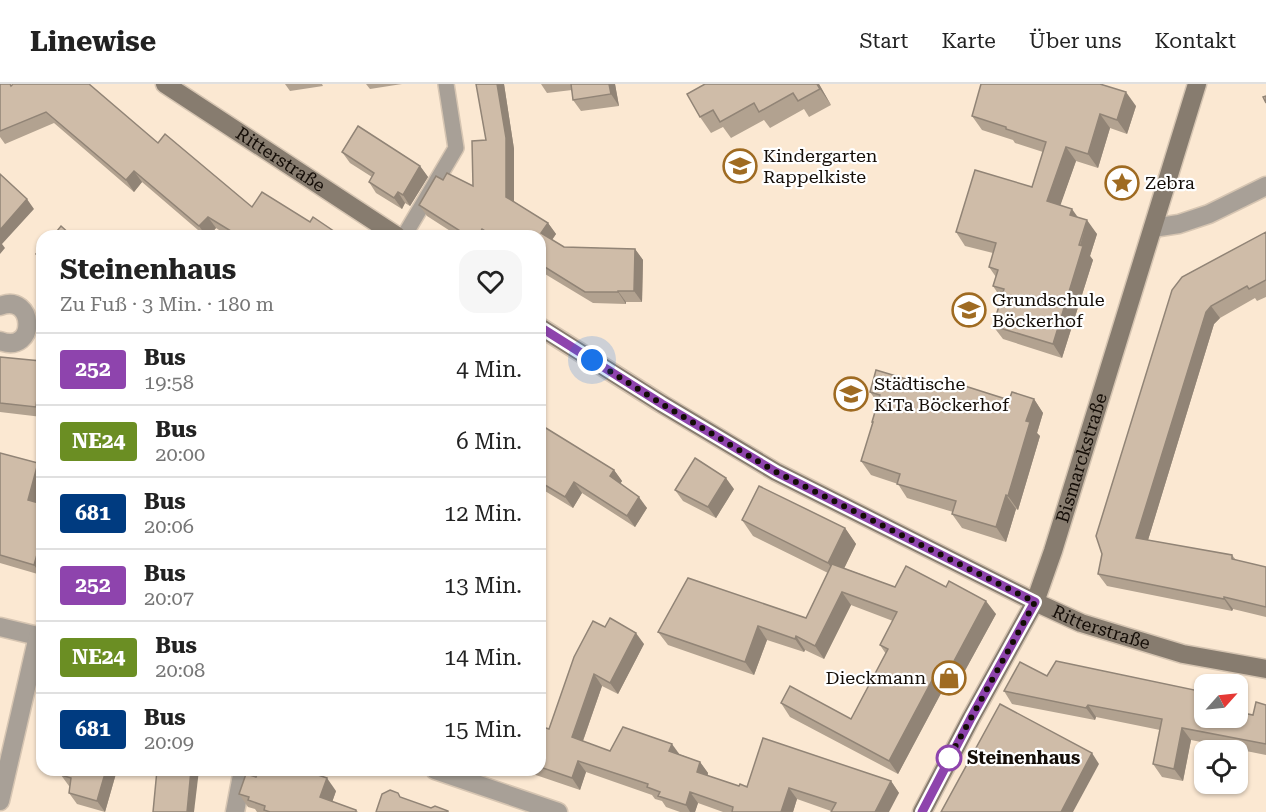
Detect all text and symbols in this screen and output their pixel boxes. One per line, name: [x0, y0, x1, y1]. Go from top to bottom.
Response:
text: Linewise: [30, 25, 156, 58]
text: Start: [860, 29, 908, 53]
text: Karte: [941, 29, 996, 53]
text: Über uns: [1029, 29, 1121, 53]
text: Kontakt: [1154, 29, 1236, 53]
street label: Ritterstraße: [232, 122, 329, 196]
place label: Kindergarten Rappelkiste: [763, 145, 878, 187]
school or university icon: Kindergarten Rappelkiste: [722, 148, 758, 184]
place icon: Zebra: [1104, 165, 1140, 201]
place label: Zebra: [1145, 172, 1195, 193]
button: heart: [459, 250, 522, 313]
text: Steinenhaus: [60, 253, 236, 286]
place label: Grundschule Böckerhof: [992, 289, 1105, 331]
text: Zu Fuß · 3 Min. · 180 m: [60, 292, 274, 316]
school or university icon: Grundschule Böckerhof: [951, 292, 987, 328]
text: Bus: [144, 345, 186, 370]
your location: [577, 345, 607, 375]
text: 252: [75, 357, 111, 381]
text: 4 Min.: [456, 357, 522, 382]
text: 19:58: [144, 370, 194, 394]
place label: Städtische KiTa Böckerhof: [874, 373, 1010, 415]
school or university icon: Städtische KiTa Böckerhof: [833, 376, 869, 412]
street label: Bismarckstraße: [1051, 390, 1111, 525]
text: Bus: [155, 417, 197, 442]
text: NE24: [72, 429, 125, 453]
text: 6 Min.: [456, 429, 522, 454]
text: 20:00: [155, 442, 205, 466]
text: Bus: [144, 489, 186, 514]
text: 681: [75, 501, 111, 525]
text: 12 Min.: [444, 501, 522, 526]
text: 20:06: [144, 514, 194, 538]
text: Bus: [144, 561, 186, 586]
text: 252: [75, 573, 111, 597]
text: 13 Min.: [444, 573, 522, 598]
text: 20:07: [144, 586, 194, 610]
street label: Ritterstraße: [1049, 600, 1153, 653]
text: Bus: [155, 633, 197, 658]
text: NE24: [72, 645, 125, 669]
text: 14 Min.: [444, 645, 522, 670]
text: 20:08: [155, 658, 205, 682]
shop icon: Dieckmann: [931, 660, 967, 696]
place label: Dieckmann: [826, 667, 926, 688]
north arrow: [1194, 674, 1248, 728]
map controls: [1194, 674, 1248, 794]
text: Bus: [144, 705, 186, 730]
text: 681: [75, 717, 111, 741]
text: 15 Min.: [444, 717, 522, 742]
text: 20:09: [144, 730, 194, 754]
button: locate: [1194, 740, 1248, 794]
marker: Steinenhaus: [936, 745, 962, 771]
place label: Steinenhaus: [967, 747, 1080, 768]

